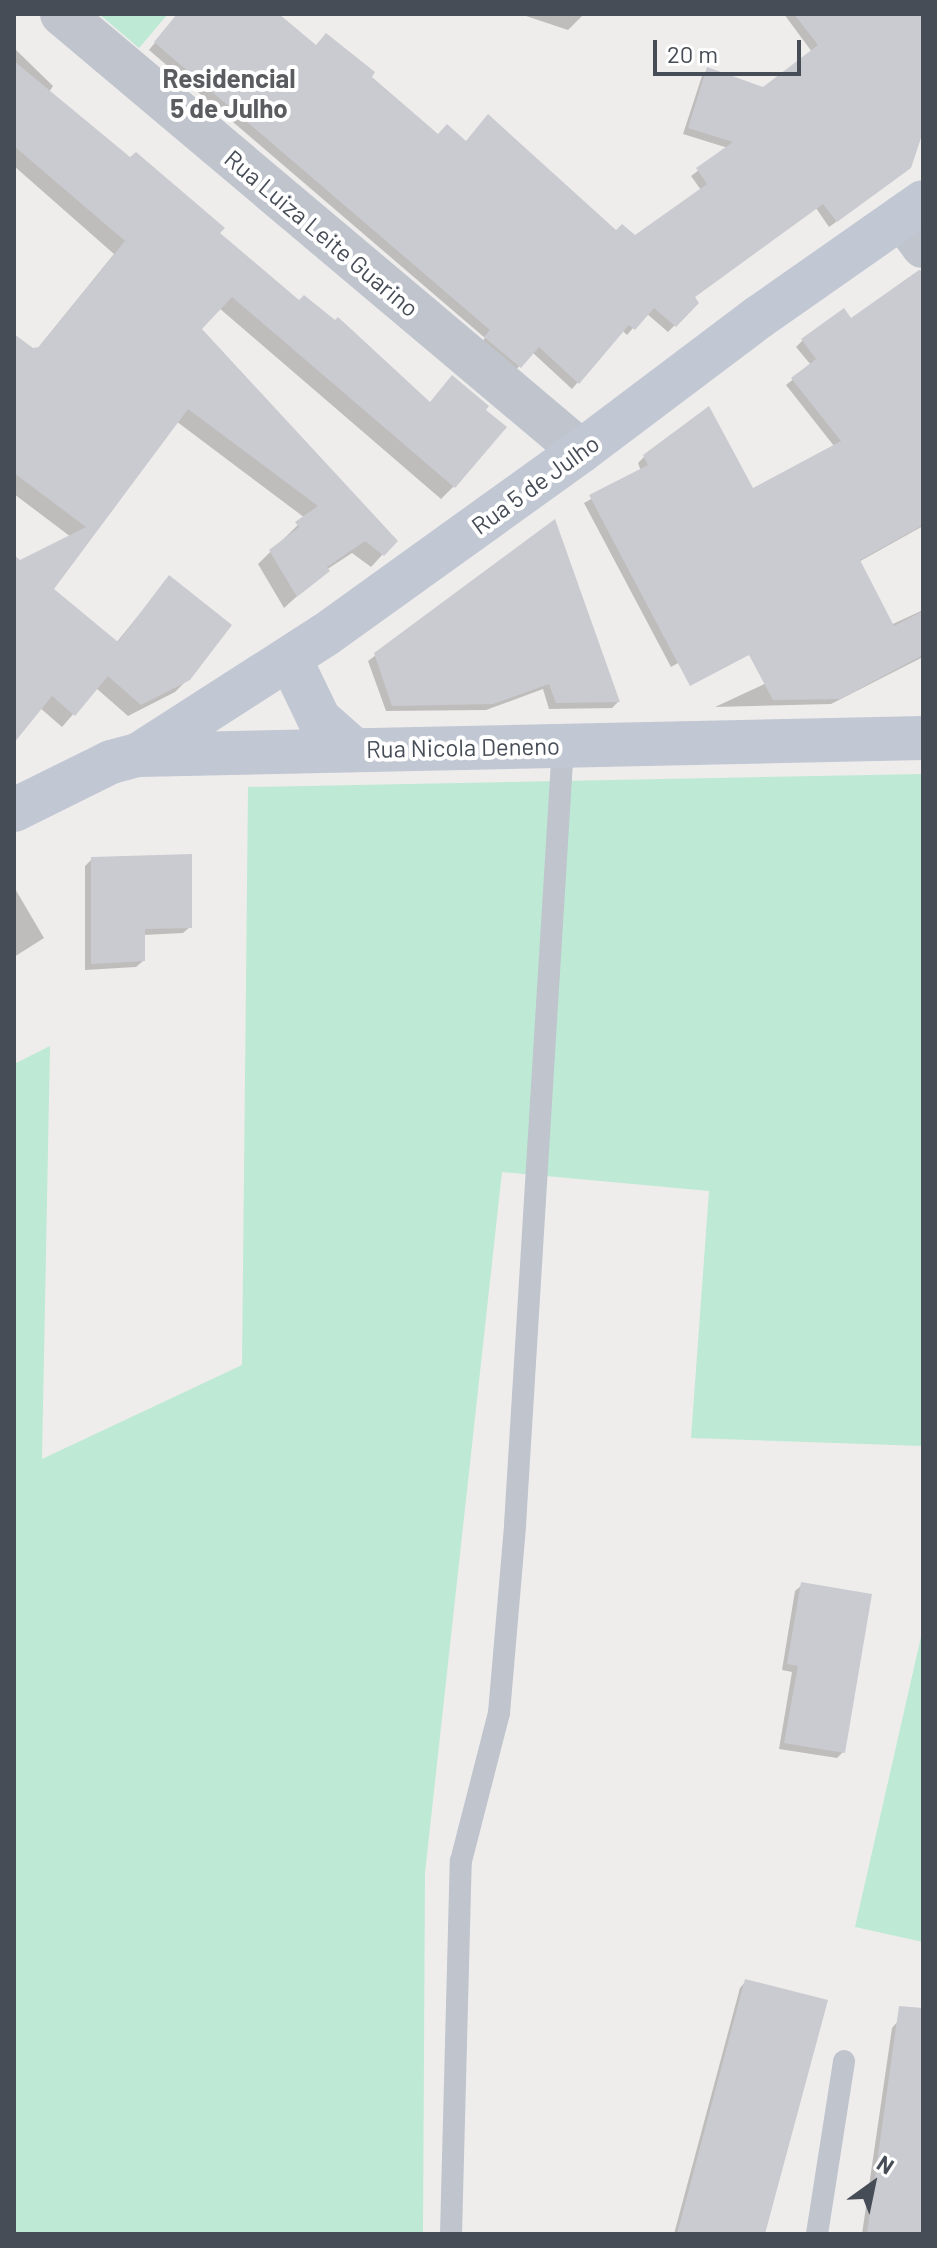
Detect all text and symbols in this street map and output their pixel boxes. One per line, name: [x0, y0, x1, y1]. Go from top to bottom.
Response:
scale bar: [657, 24, 805, 74]
text: 20 m: [667, 39, 718, 68]
district label: Residencial 5 de Julho: [162, 62, 296, 124]
street label: Rua Luiza Leite Guarino: [219, 144, 425, 322]
street label: Rua 5 de Julho: [466, 428, 604, 540]
street label: Rua Nicola Deneno: [366, 731, 560, 763]
north arrow: [833, 2144, 913, 2224]
text: N: [873, 2149, 899, 2179]

